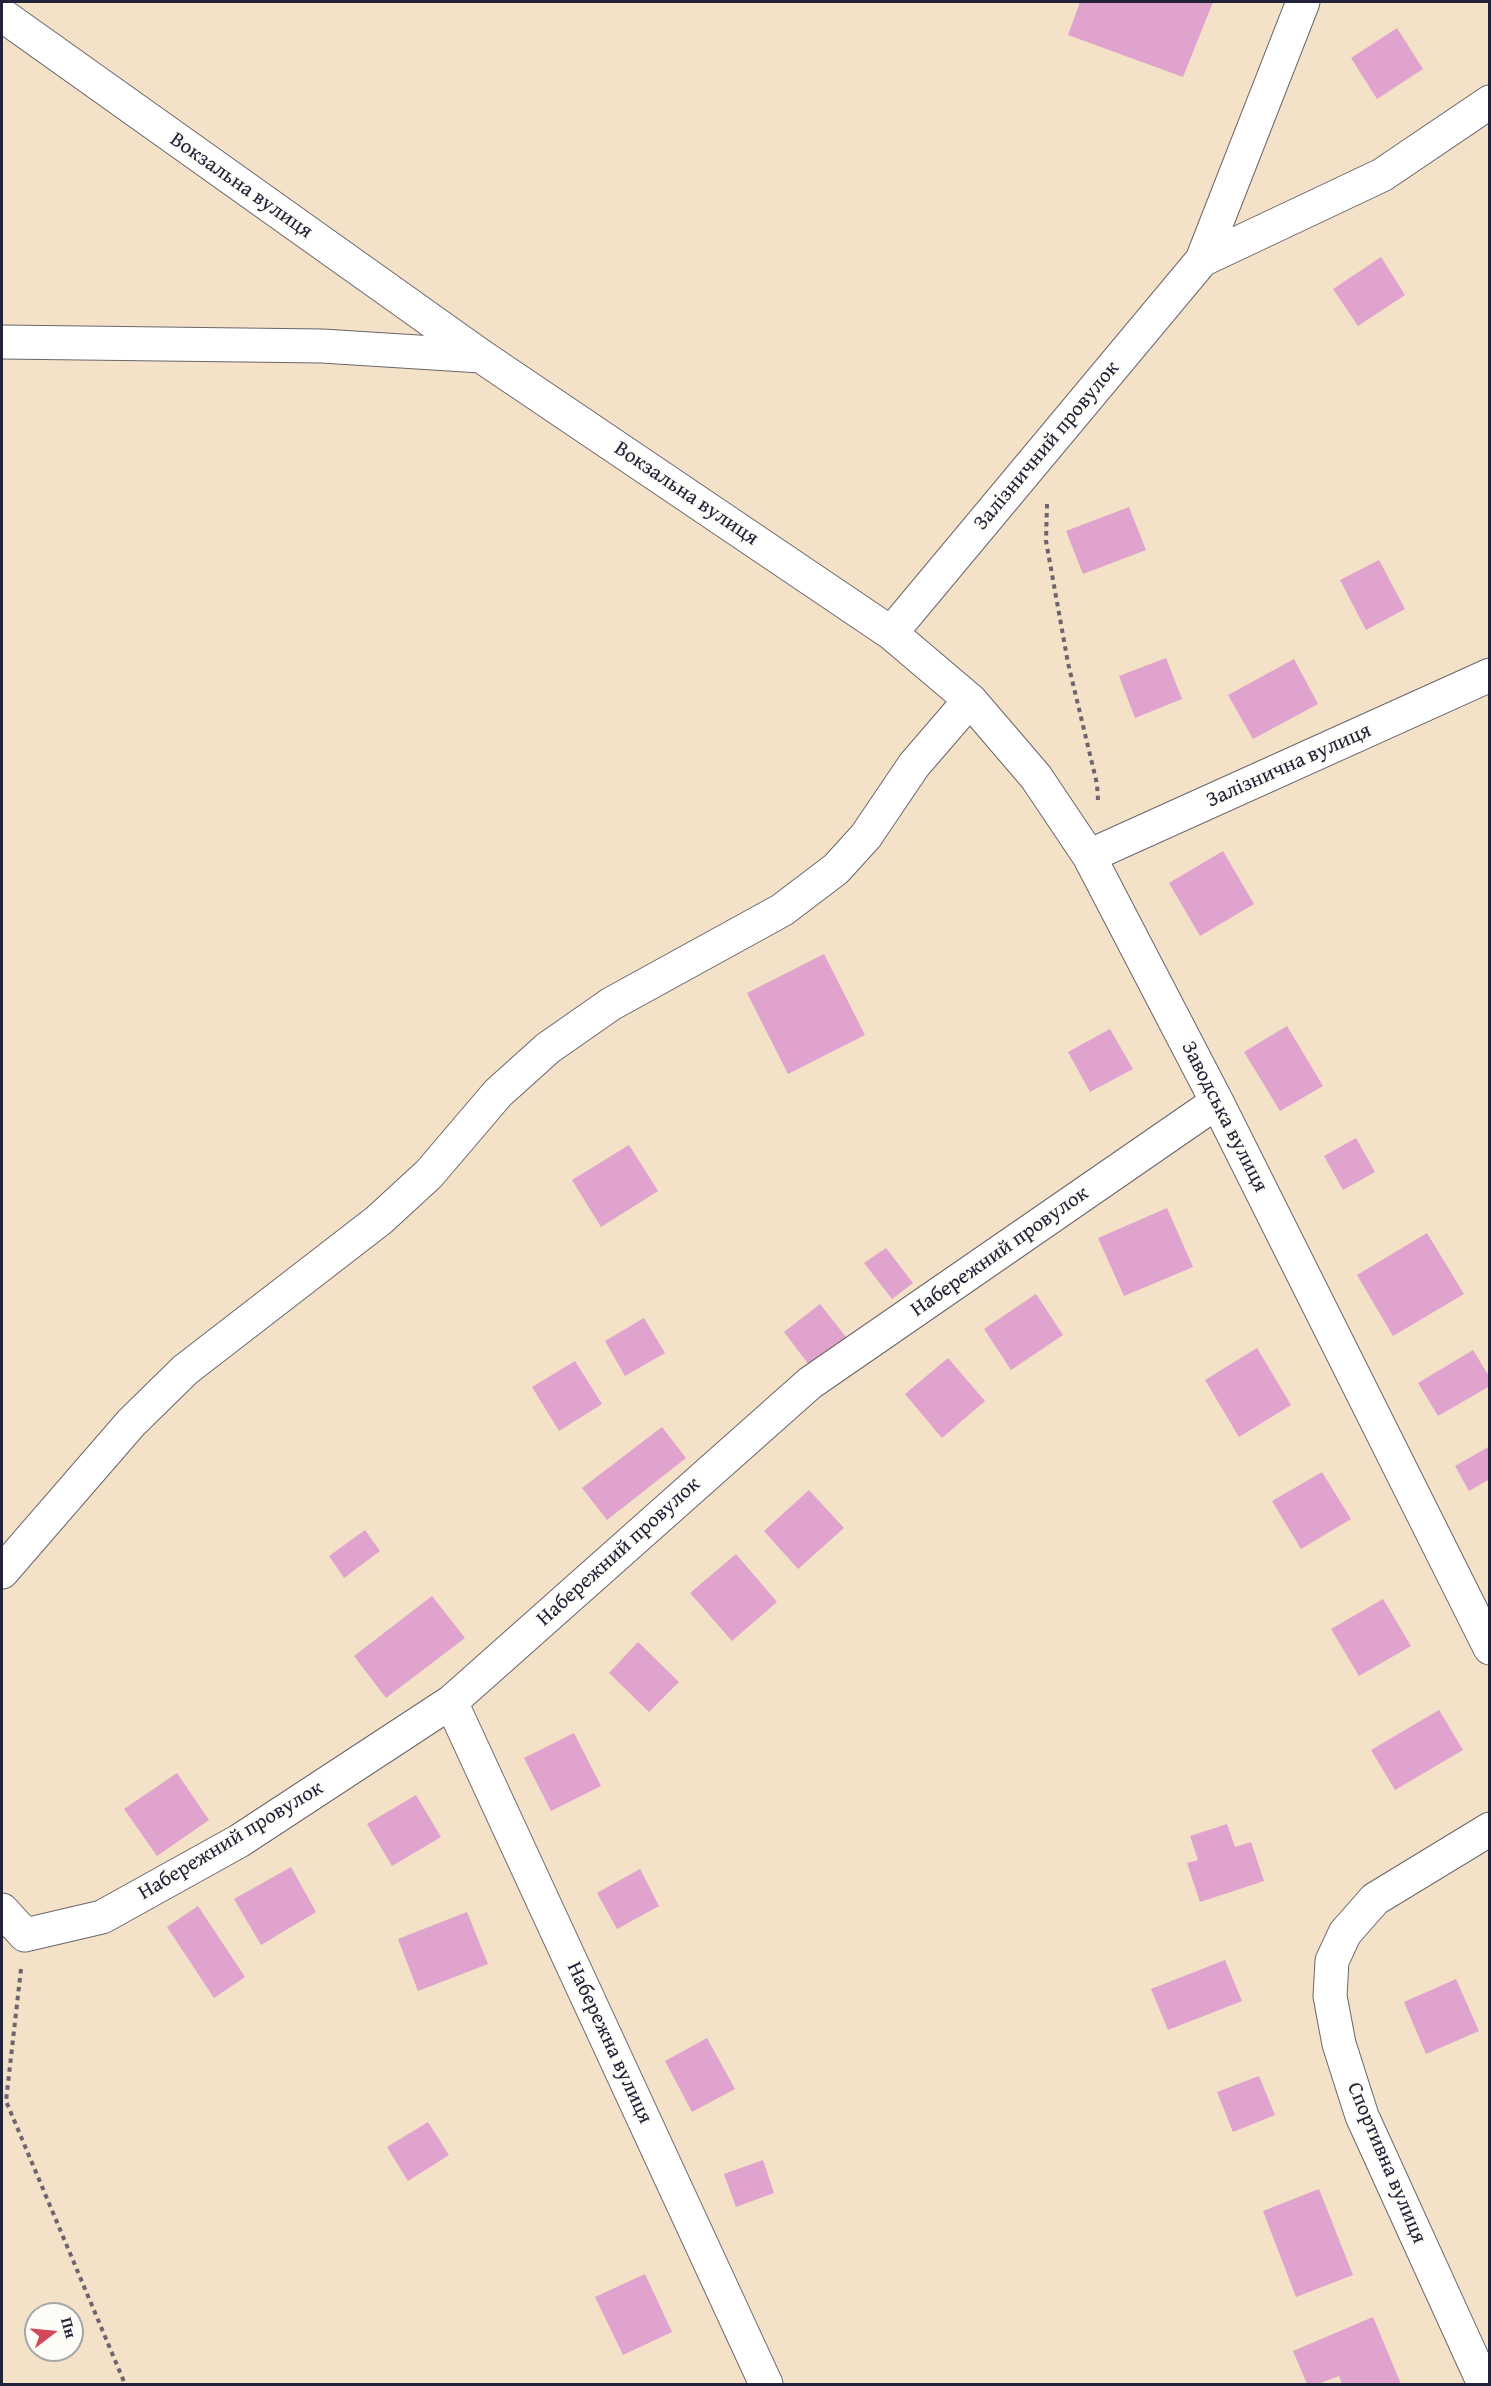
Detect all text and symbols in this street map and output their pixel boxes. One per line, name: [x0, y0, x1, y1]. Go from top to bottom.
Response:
street label: Вокзальна вулиця: [165, 127, 317, 245]
street label: Залізничний провулок: [969, 356, 1125, 536]
street label: Вокзальна вулиця: [609, 436, 763, 552]
street label: Залізнична вулиця: [1203, 718, 1375, 814]
street label: Заводська вулиця: [1175, 1037, 1273, 1197]
street label: Набережний провулок: [906, 1181, 1094, 1323]
street label: Набережний провулок: [532, 1472, 706, 1632]
street label: Набережний провулок: [134, 1776, 328, 1906]
street label: Набережна вулиця: [560, 1958, 658, 2128]
street label: Спортивна вулиця: [1341, 2079, 1431, 2247]
north arrow: [24, 2302, 84, 2362]
text: Пн: [55, 2314, 84, 2341]

